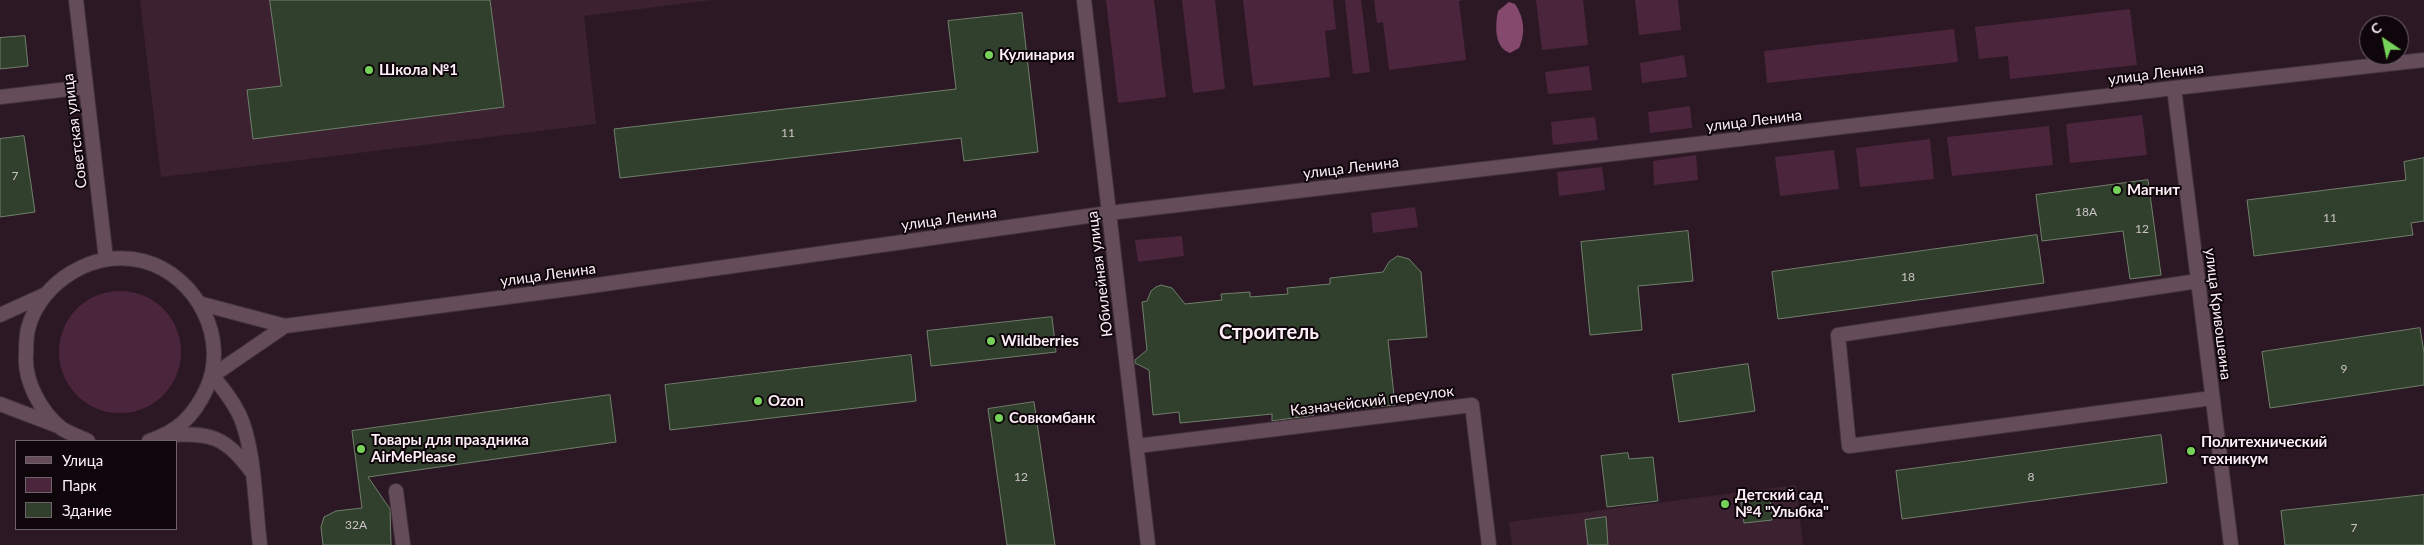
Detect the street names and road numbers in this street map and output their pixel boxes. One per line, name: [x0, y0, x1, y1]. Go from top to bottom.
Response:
street label: улица Ленина: [2107, 59, 2205, 89]
street label: Советская улица: [59, 73, 91, 189]
street label: улица Ленина: [1705, 106, 1803, 136]
street label: улица Ленина: [1302, 153, 1400, 183]
street label: улица Ленина: [900, 203, 998, 235]
street label: Юбилейная улица: [1083, 210, 1117, 338]
street label: улица Кривошеина: [2201, 247, 2235, 381]
street label: улица Ленина: [499, 259, 597, 291]
street label: Казначейский переулок: [1289, 382, 1455, 420]

